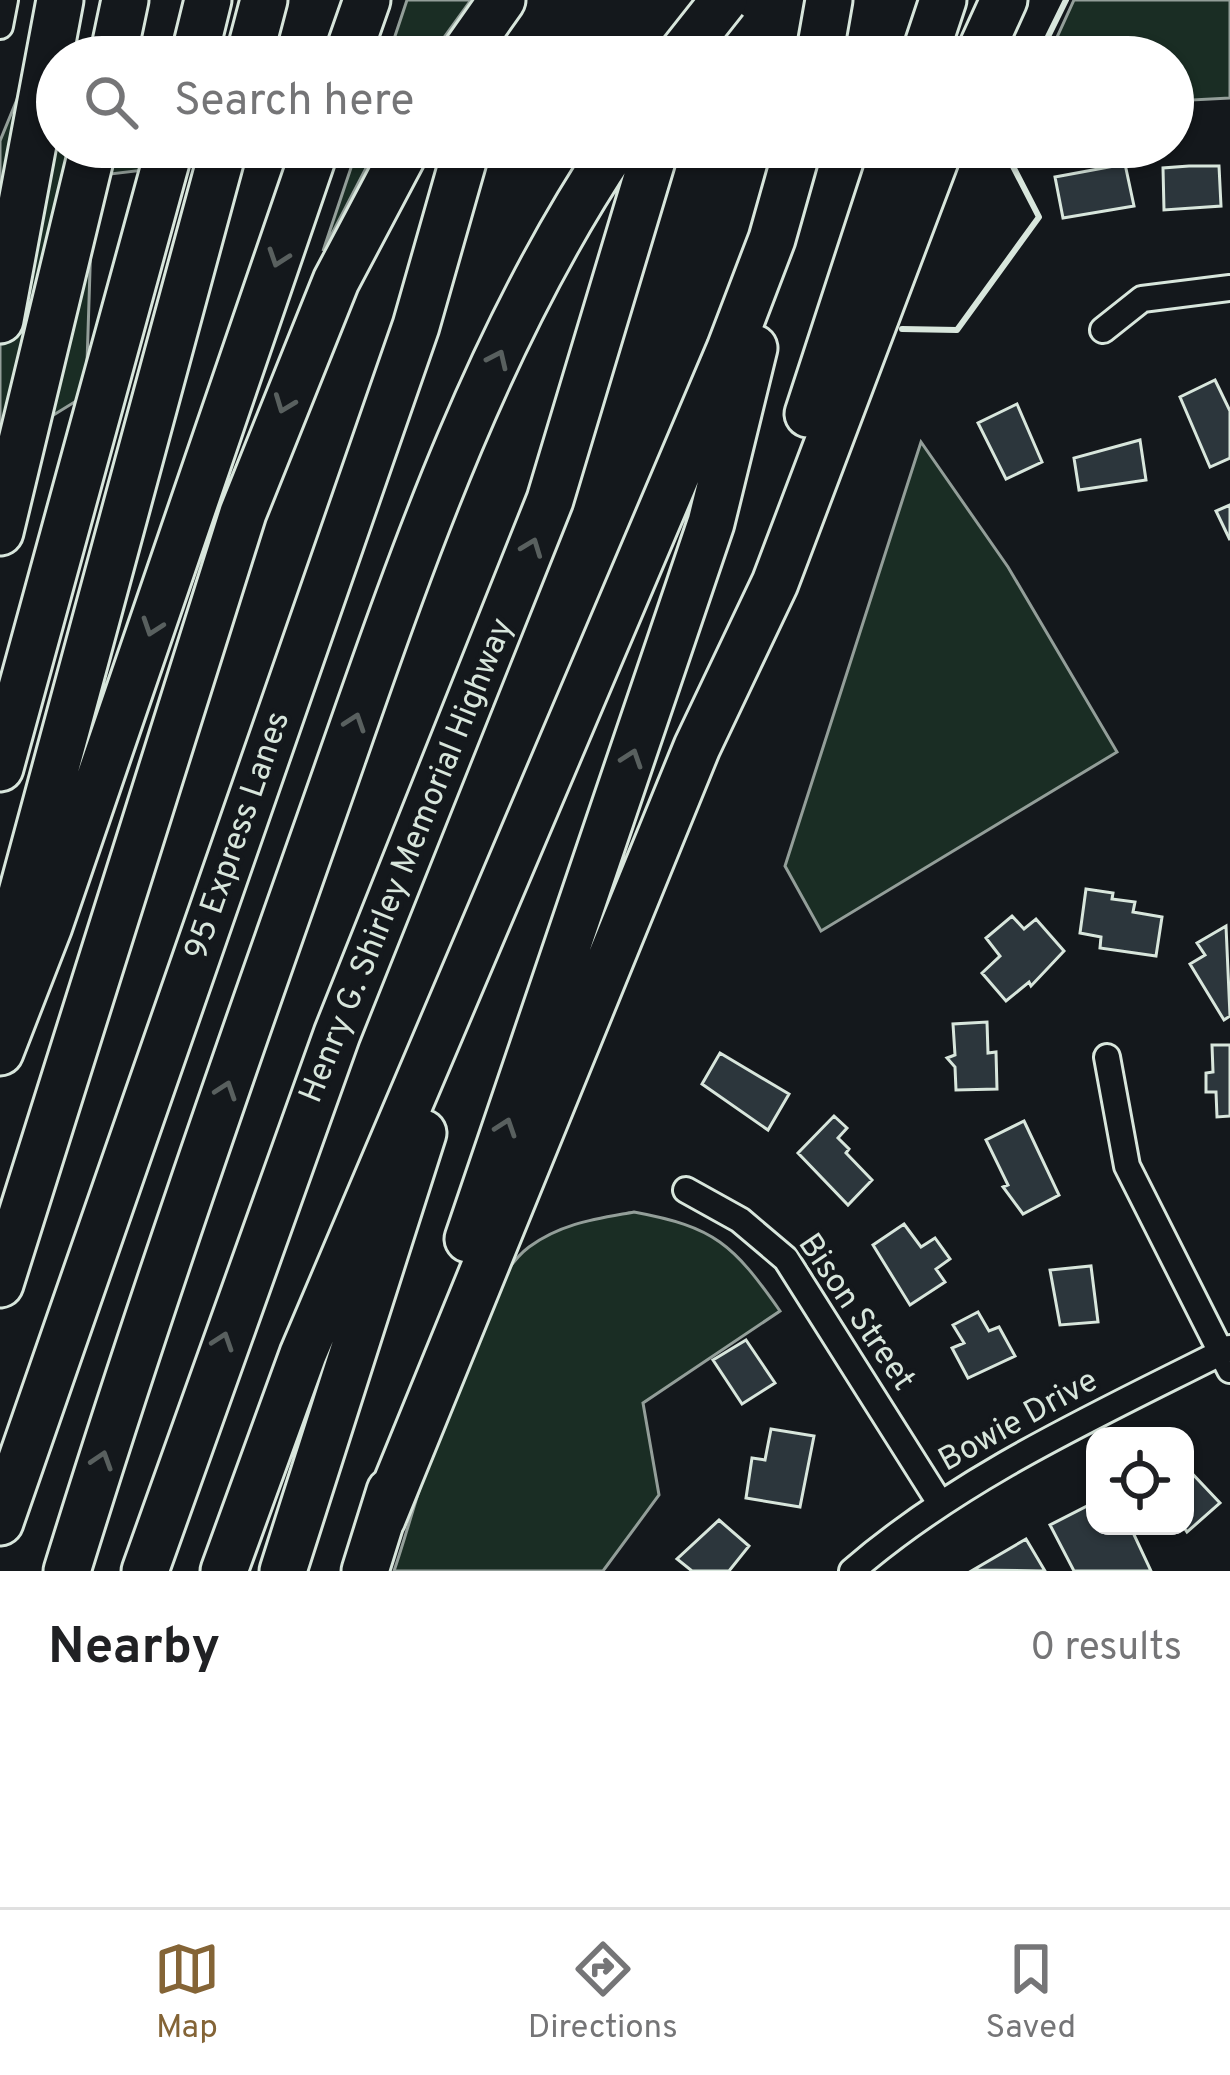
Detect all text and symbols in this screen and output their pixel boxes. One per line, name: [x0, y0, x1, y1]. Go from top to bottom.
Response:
search box: [36, 36, 1194, 168]
icon: search: [78, 69, 144, 135]
text: Search here: [174, 74, 414, 131]
one-way arrow: [268, 246, 292, 267]
one-way arrow: [484, 350, 507, 371]
one-way arrow: [273, 392, 298, 413]
one-way arrow: [518, 538, 543, 559]
street label: Henry G. Shirley Memorial Highway: [291, 612, 525, 1110]
one-way arrow: [142, 615, 166, 636]
street label: 95 Express Lanes: [177, 706, 301, 966]
one-way arrow: [341, 712, 365, 733]
one-way arrow: [617, 748, 642, 769]
one-way arrow: [212, 1081, 236, 1102]
one-way arrow: [492, 1118, 516, 1139]
street label: Bison Street: [787, 1226, 923, 1400]
one-way arrow: [209, 1332, 233, 1353]
street label: Bowie Drive: [932, 1361, 1106, 1483]
map controls: [1086, 1427, 1194, 1535]
button: locate: [1086, 1427, 1194, 1535]
one-way arrow: [88, 1450, 113, 1471]
text: Nearby: [48, 1617, 220, 1682]
text: 0 results: [1030, 1625, 1182, 1674]
tab: Map: [154, 1936, 220, 2050]
tab: Directions: [528, 1936, 678, 2050]
tab: Saved: [985, 1936, 1076, 2050]

